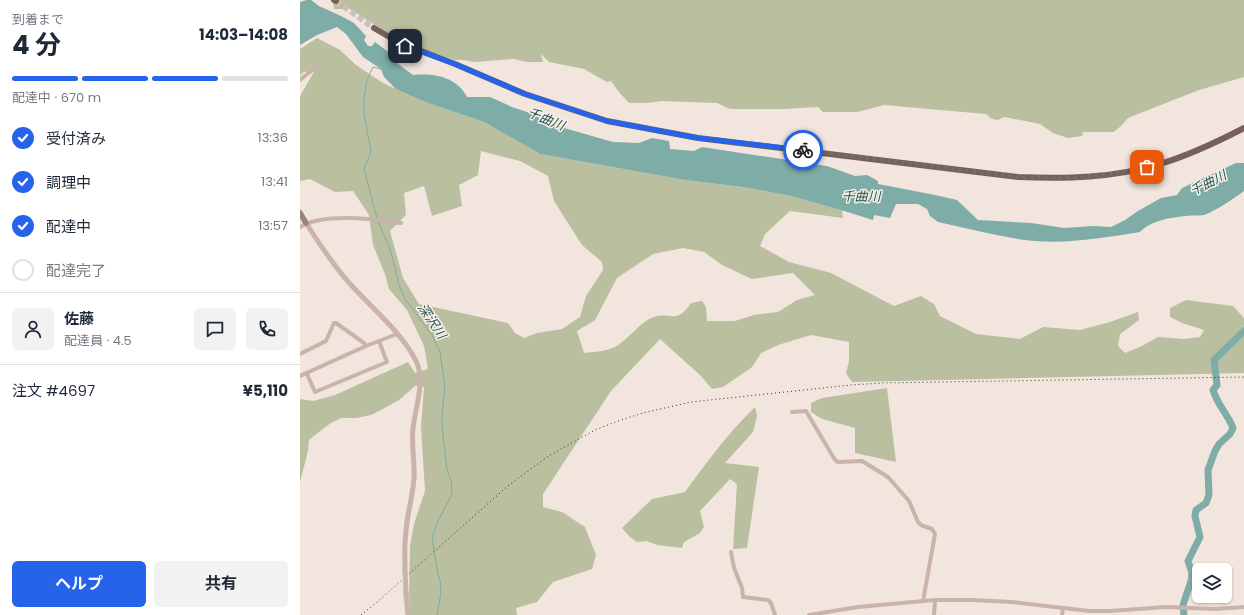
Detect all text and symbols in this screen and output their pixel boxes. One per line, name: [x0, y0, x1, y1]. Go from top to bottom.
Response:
text: 到着まで: [12, 10, 64, 29]
text: 14:03–14:08: [199, 24, 288, 45]
text: 4 分: [12, 27, 61, 63]
pin: [388, 29, 422, 63]
icon: home: [394, 35, 416, 57]
text: 配達中 · 670 m: [12, 88, 101, 107]
water label: 千曲川: [524, 103, 569, 136]
icon: check: [12, 127, 34, 149]
text: 受付済み: [46, 128, 106, 149]
text: 13:36: [258, 128, 288, 147]
courier: [783, 130, 823, 170]
icon: bike: [792, 139, 814, 161]
pin: [1130, 150, 1164, 184]
icon: bag: [1136, 156, 1158, 178]
water label: 千曲川: [1186, 165, 1231, 200]
icon: check: [12, 171, 34, 193]
text: 調理中: [46, 172, 91, 193]
text: 13:41: [261, 172, 288, 191]
water label: 千曲川: [841, 187, 882, 206]
icon: check: [12, 215, 34, 237]
text: 配達中: [46, 216, 91, 237]
text: 13:57: [258, 216, 288, 235]
text: 配達完了: [46, 260, 106, 281]
water label: 深沢川: [413, 300, 452, 344]
button: person: [12, 308, 54, 350]
text: 佐藤: [64, 308, 94, 329]
button: chat: [194, 308, 236, 350]
button: phone: [246, 308, 288, 350]
text: 配達員 · 4.5: [64, 331, 132, 350]
text: 注文 #4697: [12, 380, 95, 401]
text: ¥5,110: [243, 380, 288, 401]
button: ヘルプ: [12, 561, 146, 607]
button: 共有: [154, 561, 288, 607]
map controls: [1192, 563, 1232, 603]
button: layers: [1192, 563, 1232, 603]

